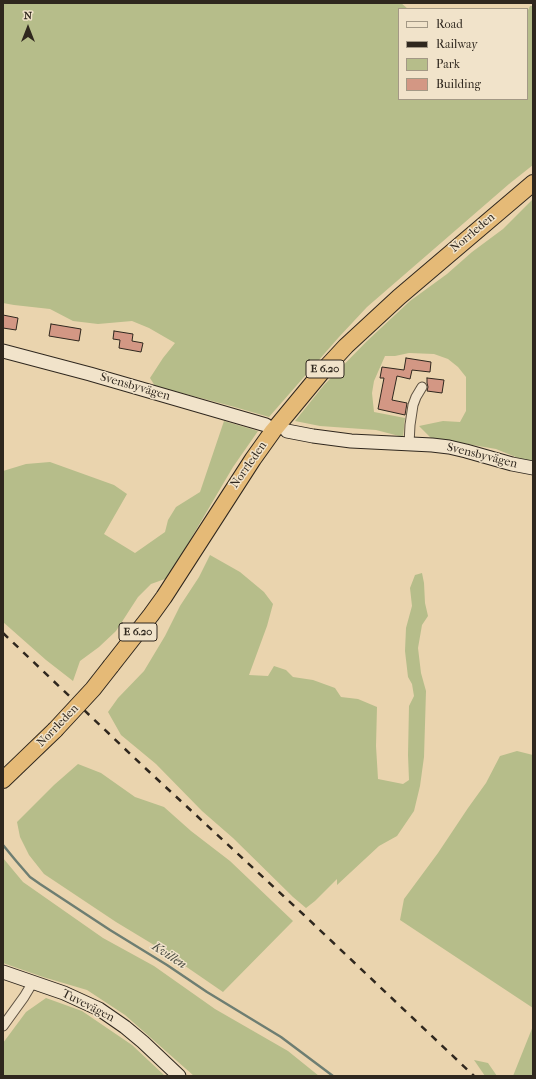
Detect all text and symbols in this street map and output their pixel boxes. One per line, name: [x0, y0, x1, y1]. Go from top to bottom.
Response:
north arrow: [8, 8, 48, 48]
legend: [398, 8, 528, 100]
text: N: [24, 9, 32, 22]
text: Road: [436, 17, 463, 31]
text: Railway: [436, 37, 478, 51]
text: Park: [436, 57, 460, 71]
text: Building: [436, 77, 481, 91]
street label: Norrleden: [448, 210, 498, 256]
road number: E 6.20: [306, 360, 344, 378]
street label: Svensbyvägen: [98, 370, 172, 404]
street label: Norrleden: [228, 439, 270, 491]
street label: Svensbyvägen: [445, 440, 519, 472]
road number: E 6.20: [119, 623, 157, 641]
street label: Norrleden: [34, 702, 82, 750]
water label: Kvillen: [149, 939, 189, 973]
street label: Tuvevägen: [59, 987, 117, 1025]

